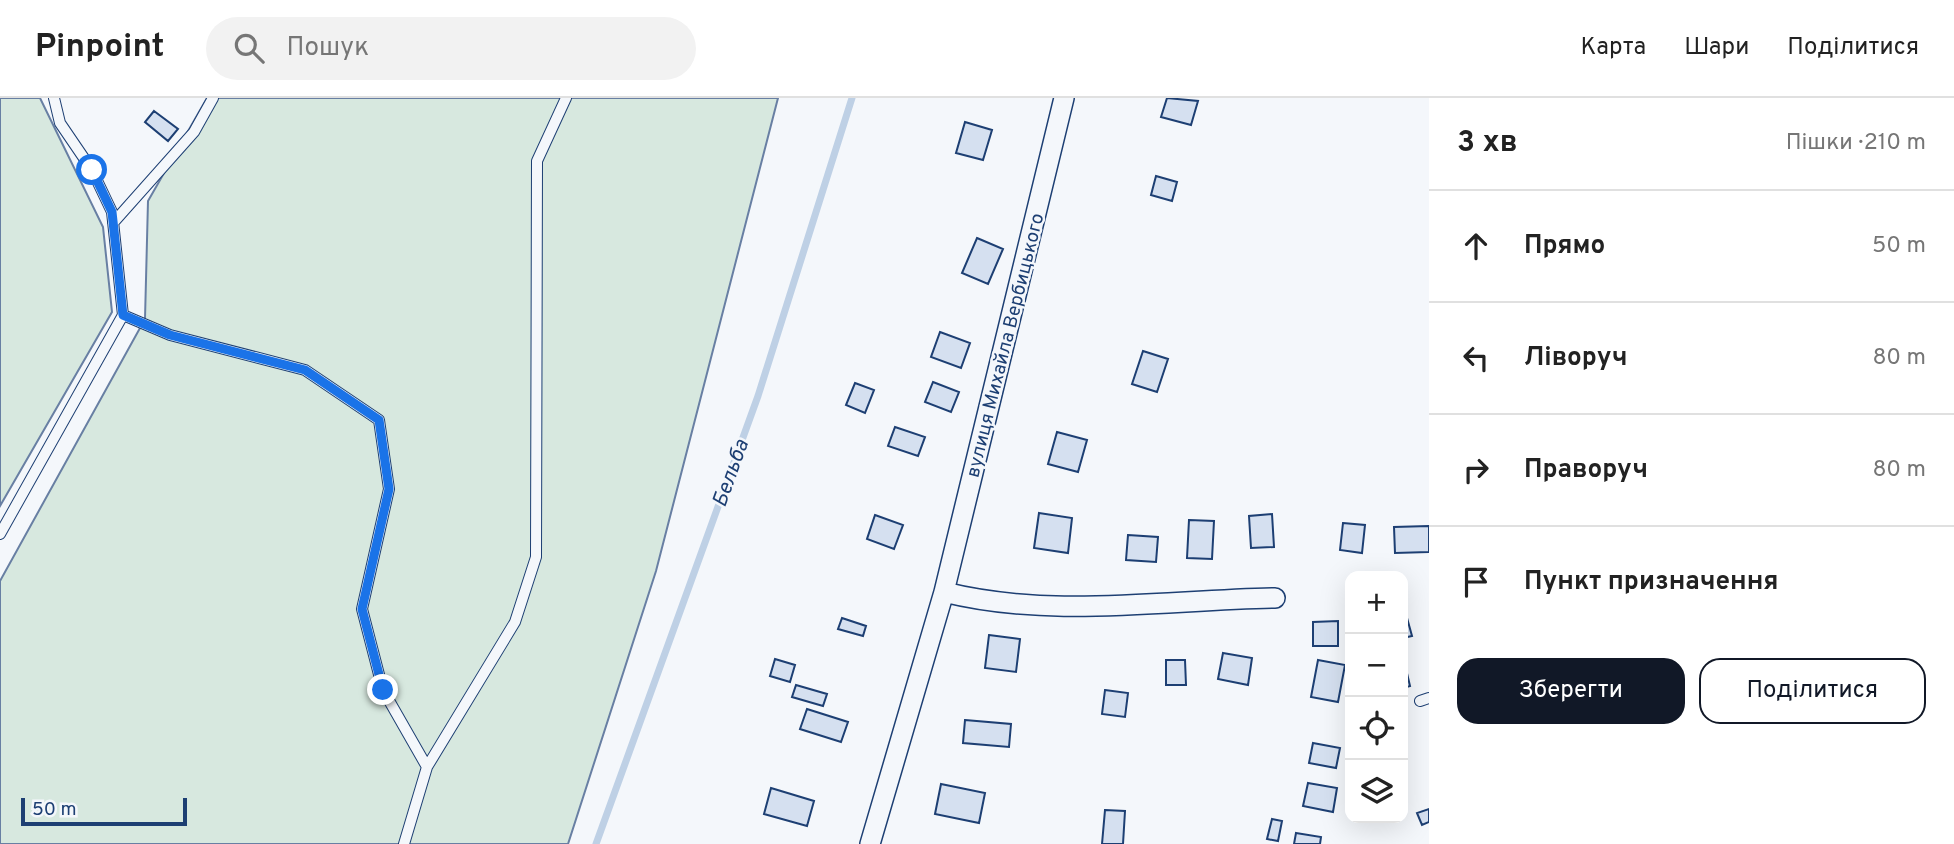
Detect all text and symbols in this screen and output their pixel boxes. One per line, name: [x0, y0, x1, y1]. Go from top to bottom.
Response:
search box: [206, 17, 696, 80]
text: Pinpoint: [35, 27, 164, 69]
icon: search: [230, 29, 268, 67]
text: Пошук: [286, 32, 369, 65]
text: Карта: [1581, 33, 1646, 63]
text: Шари: [1684, 33, 1749, 63]
text: Поділитися: [1787, 33, 1919, 63]
text: 3 хв: [1457, 125, 1518, 162]
text: Пішки · 210 m: [1786, 129, 1926, 158]
route start: [76, 154, 107, 185]
street label: вулиця Михайла Вербицького: [961, 211, 1050, 480]
icon: ahead: [1457, 227, 1495, 265]
text: Прямо: [1524, 230, 1605, 263]
text: 50 m: [1872, 232, 1926, 261]
icon: left: [1457, 339, 1495, 377]
text: Ліворуч: [1524, 342, 1627, 375]
text: 80 m: [1873, 344, 1926, 373]
water label: Бельба: [707, 436, 756, 511]
icon: right: [1457, 451, 1495, 489]
text: Праворуч: [1524, 454, 1648, 487]
text: 80 m: [1873, 456, 1926, 485]
icon: arrive: [1457, 563, 1495, 601]
text: Пункт призначення: [1524, 566, 1778, 599]
map controls: [1345, 571, 1408, 823]
button: +: [1345, 571, 1408, 634]
button: −: [1345, 634, 1408, 697]
button: Зберегти: [1457, 658, 1685, 724]
button: Поділитися: [1699, 658, 1926, 724]
route end: [367, 674, 398, 705]
button: locate: [1345, 697, 1408, 760]
button: layers: [1345, 760, 1408, 823]
scale bar: [21, 795, 187, 827]
text: 50 m: [32, 798, 77, 822]

